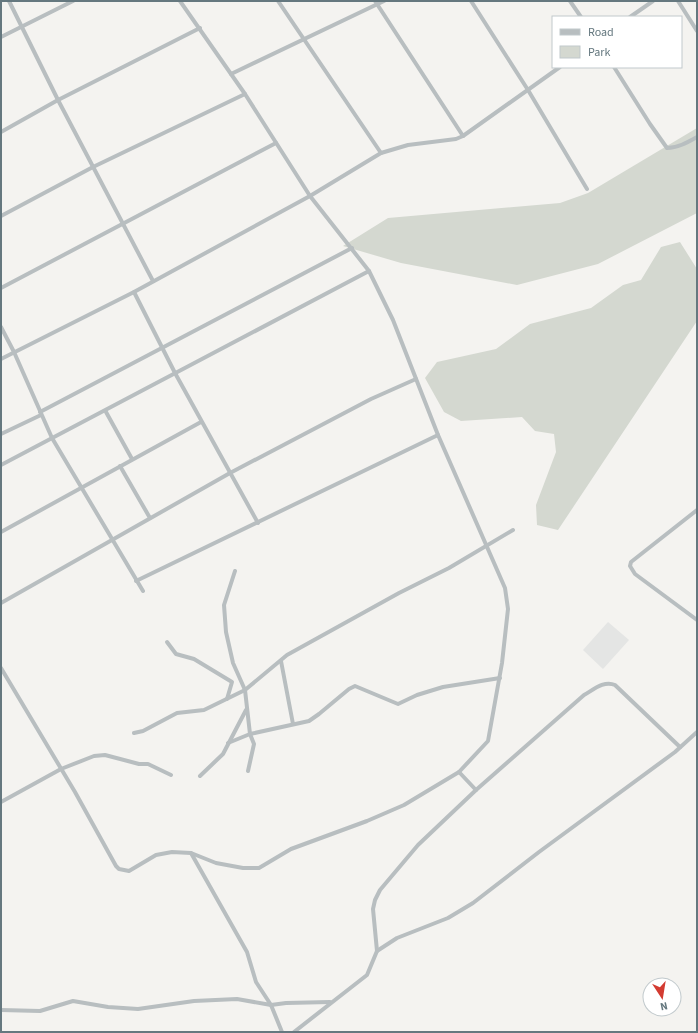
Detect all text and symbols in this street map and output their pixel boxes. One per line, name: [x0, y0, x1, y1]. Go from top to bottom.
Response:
legend: [552, 16, 682, 68]
text: Road: [588, 24, 614, 41]
text: Park: [588, 44, 610, 61]
north arrow: [642, 977, 682, 1017]
text: N: [659, 998, 669, 1014]

